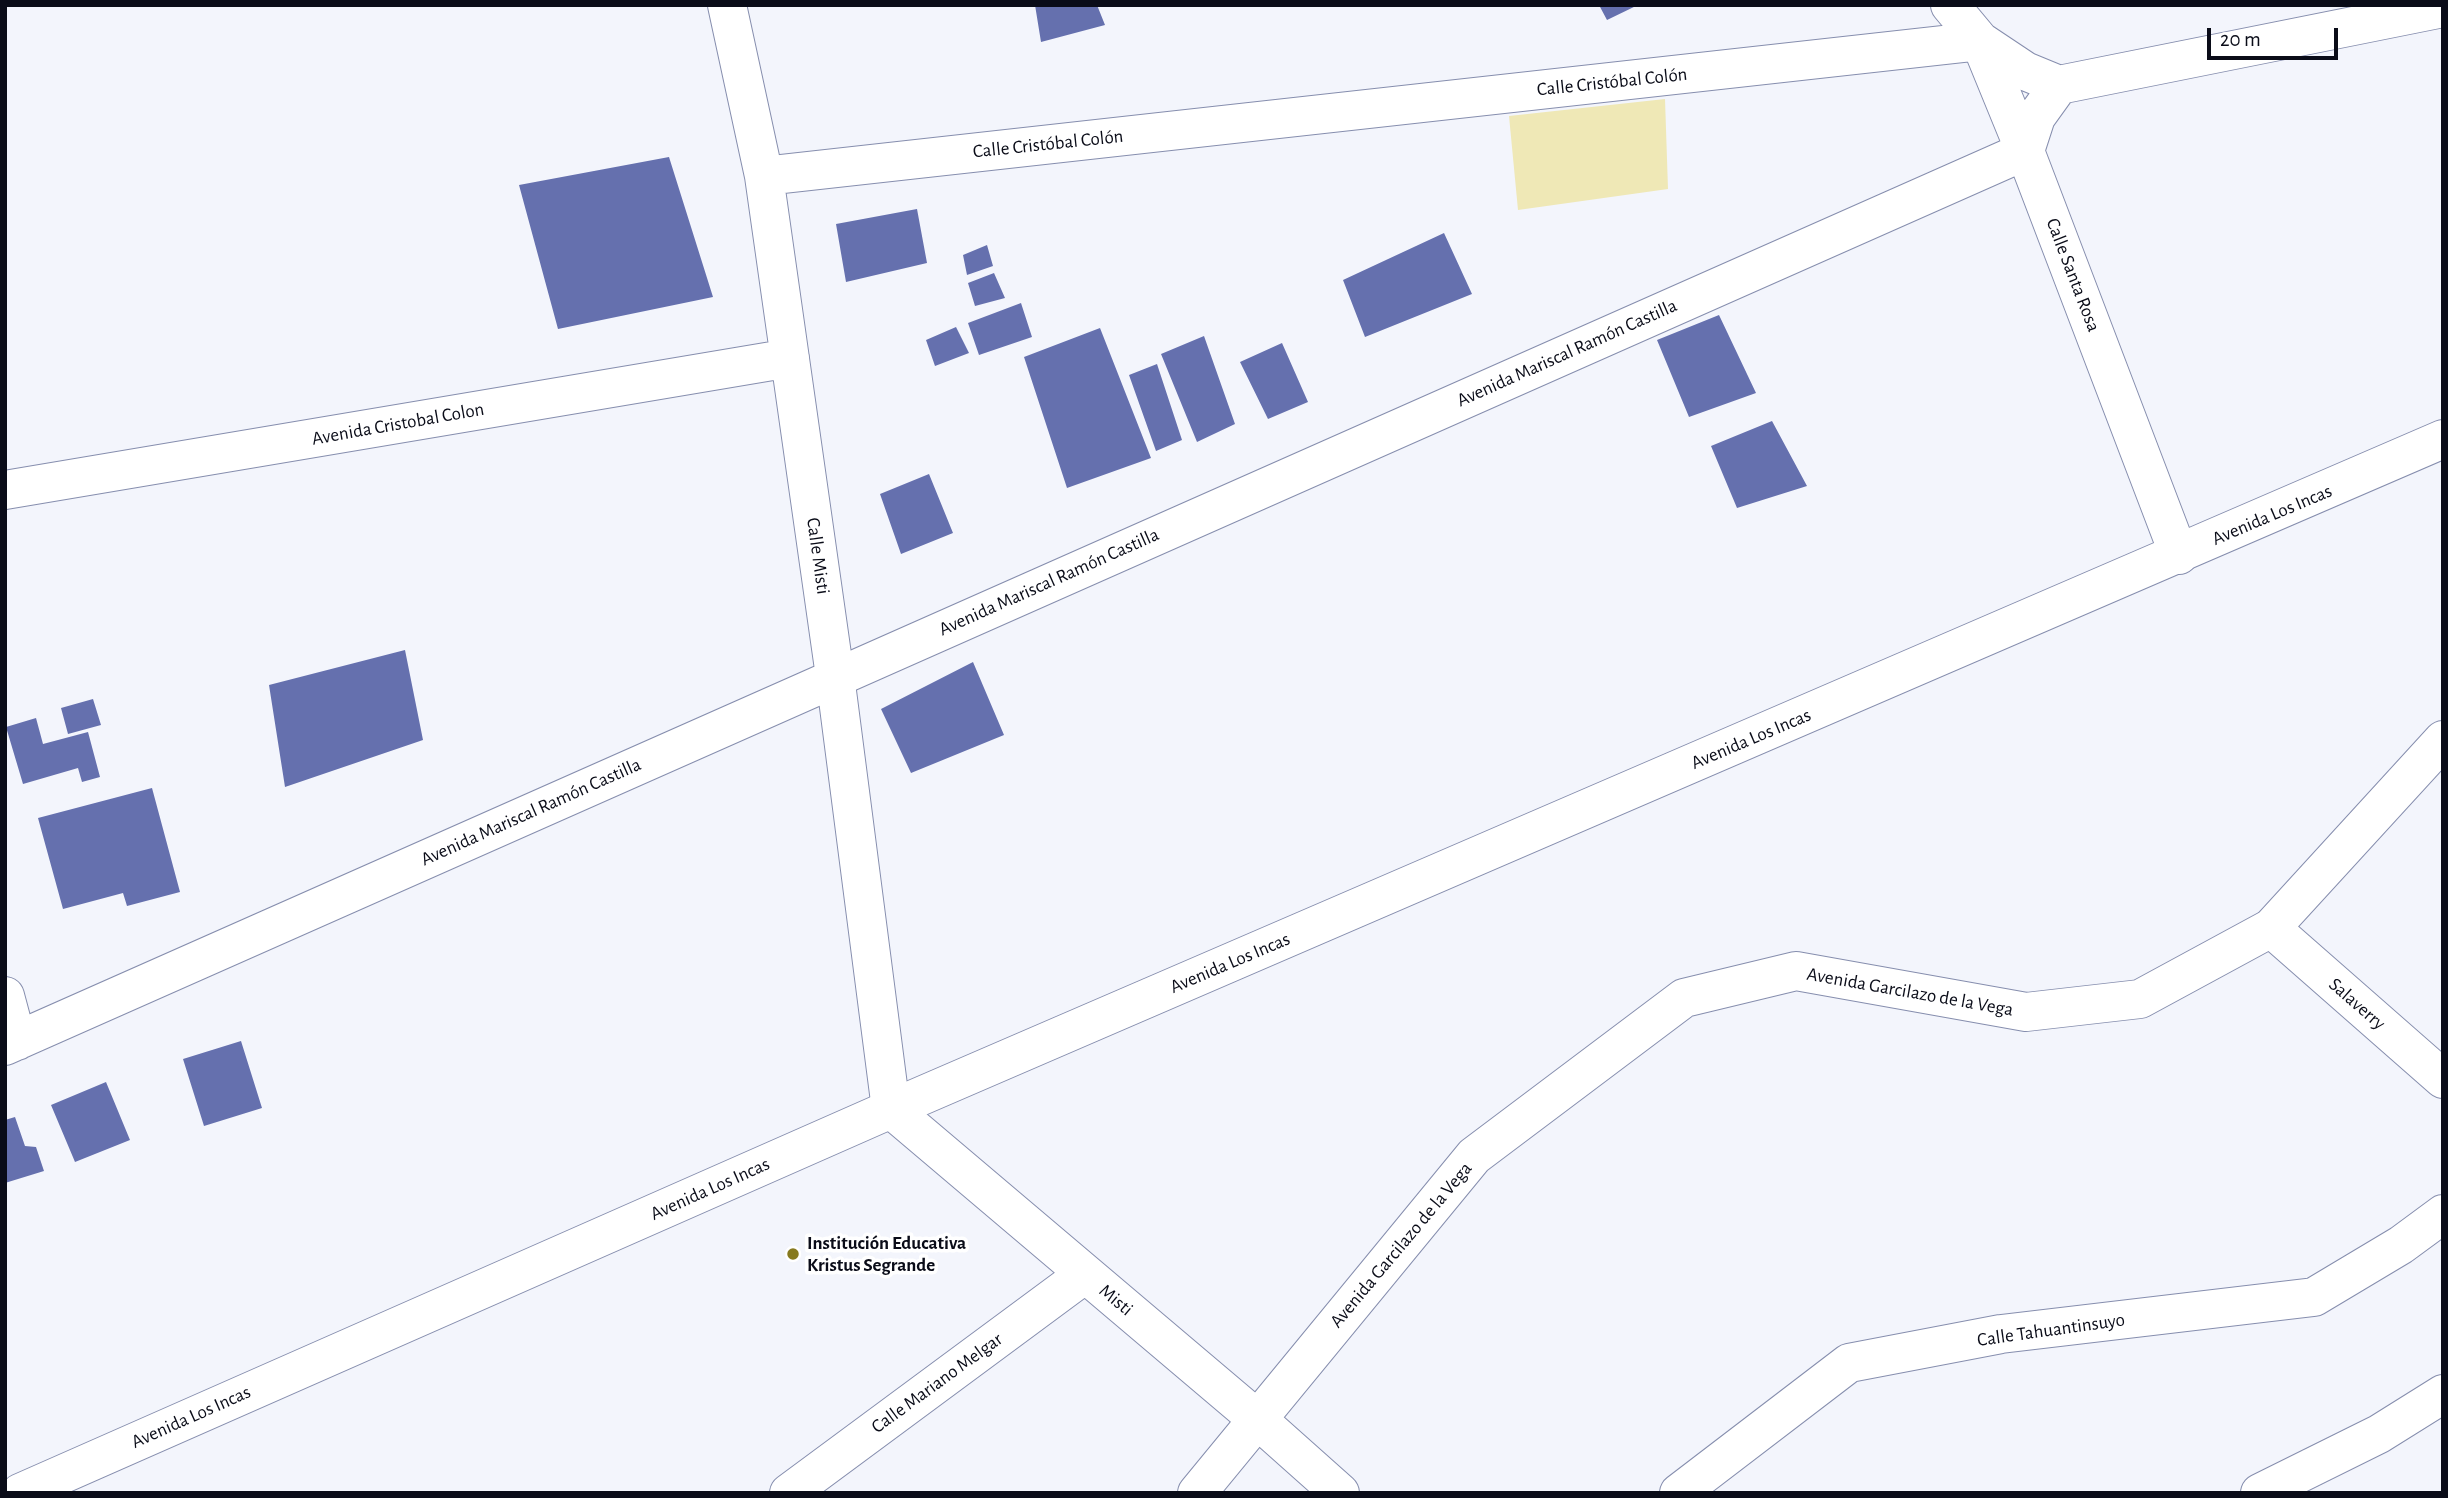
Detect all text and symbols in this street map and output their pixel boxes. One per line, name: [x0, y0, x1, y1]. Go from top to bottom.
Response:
scale bar: [2210, 14, 2341, 58]
text: 20 m: [2220, 29, 2261, 50]
street label: Calle Cristóbal Colón: [1536, 63, 1688, 101]
street label: Calle Cristóbal Colón: [972, 125, 1124, 163]
street label: Calle Santa Rosa: [2041, 215, 2105, 335]
street label: Avenida Mariscal Ramón Castilla: [1453, 294, 1681, 412]
street label: Avenida Cristobal Colon: [310, 398, 486, 450]
street label: Avenida Los Incas: [2209, 479, 2335, 551]
street label: Calle Misti: [801, 516, 835, 596]
street label: Avenida Mariscal Ramón Castilla: [935, 523, 1163, 641]
street label: Avenida Los Incas: [1688, 703, 1814, 775]
street label: Avenida Mariscal Ramón Castilla: [417, 753, 645, 871]
street label: Avenida Los Incas: [1167, 927, 1293, 999]
street label: Avenida Garcilazo de la Vega: [1805, 963, 2015, 1021]
street label: Salaverry: [2324, 973, 2390, 1035]
street label: Avenida Los Incas: [647, 1153, 773, 1225]
street label: Avenida Garcilazo de la Vega: [1325, 1158, 1477, 1332]
place label: Institución Educativa Kristus Segrande: [807, 1232, 966, 1276]
marker: Institución Educativa Kristus Segrande: [785, 1246, 801, 1262]
street label: Misti: [1094, 1279, 1138, 1321]
street label: Calle Tahuantinsuyo: [1976, 1308, 2126, 1352]
street label: Calle Mariano Melgar: [867, 1328, 1007, 1438]
street label: Avenida Los Incas: [128, 1381, 254, 1453]

